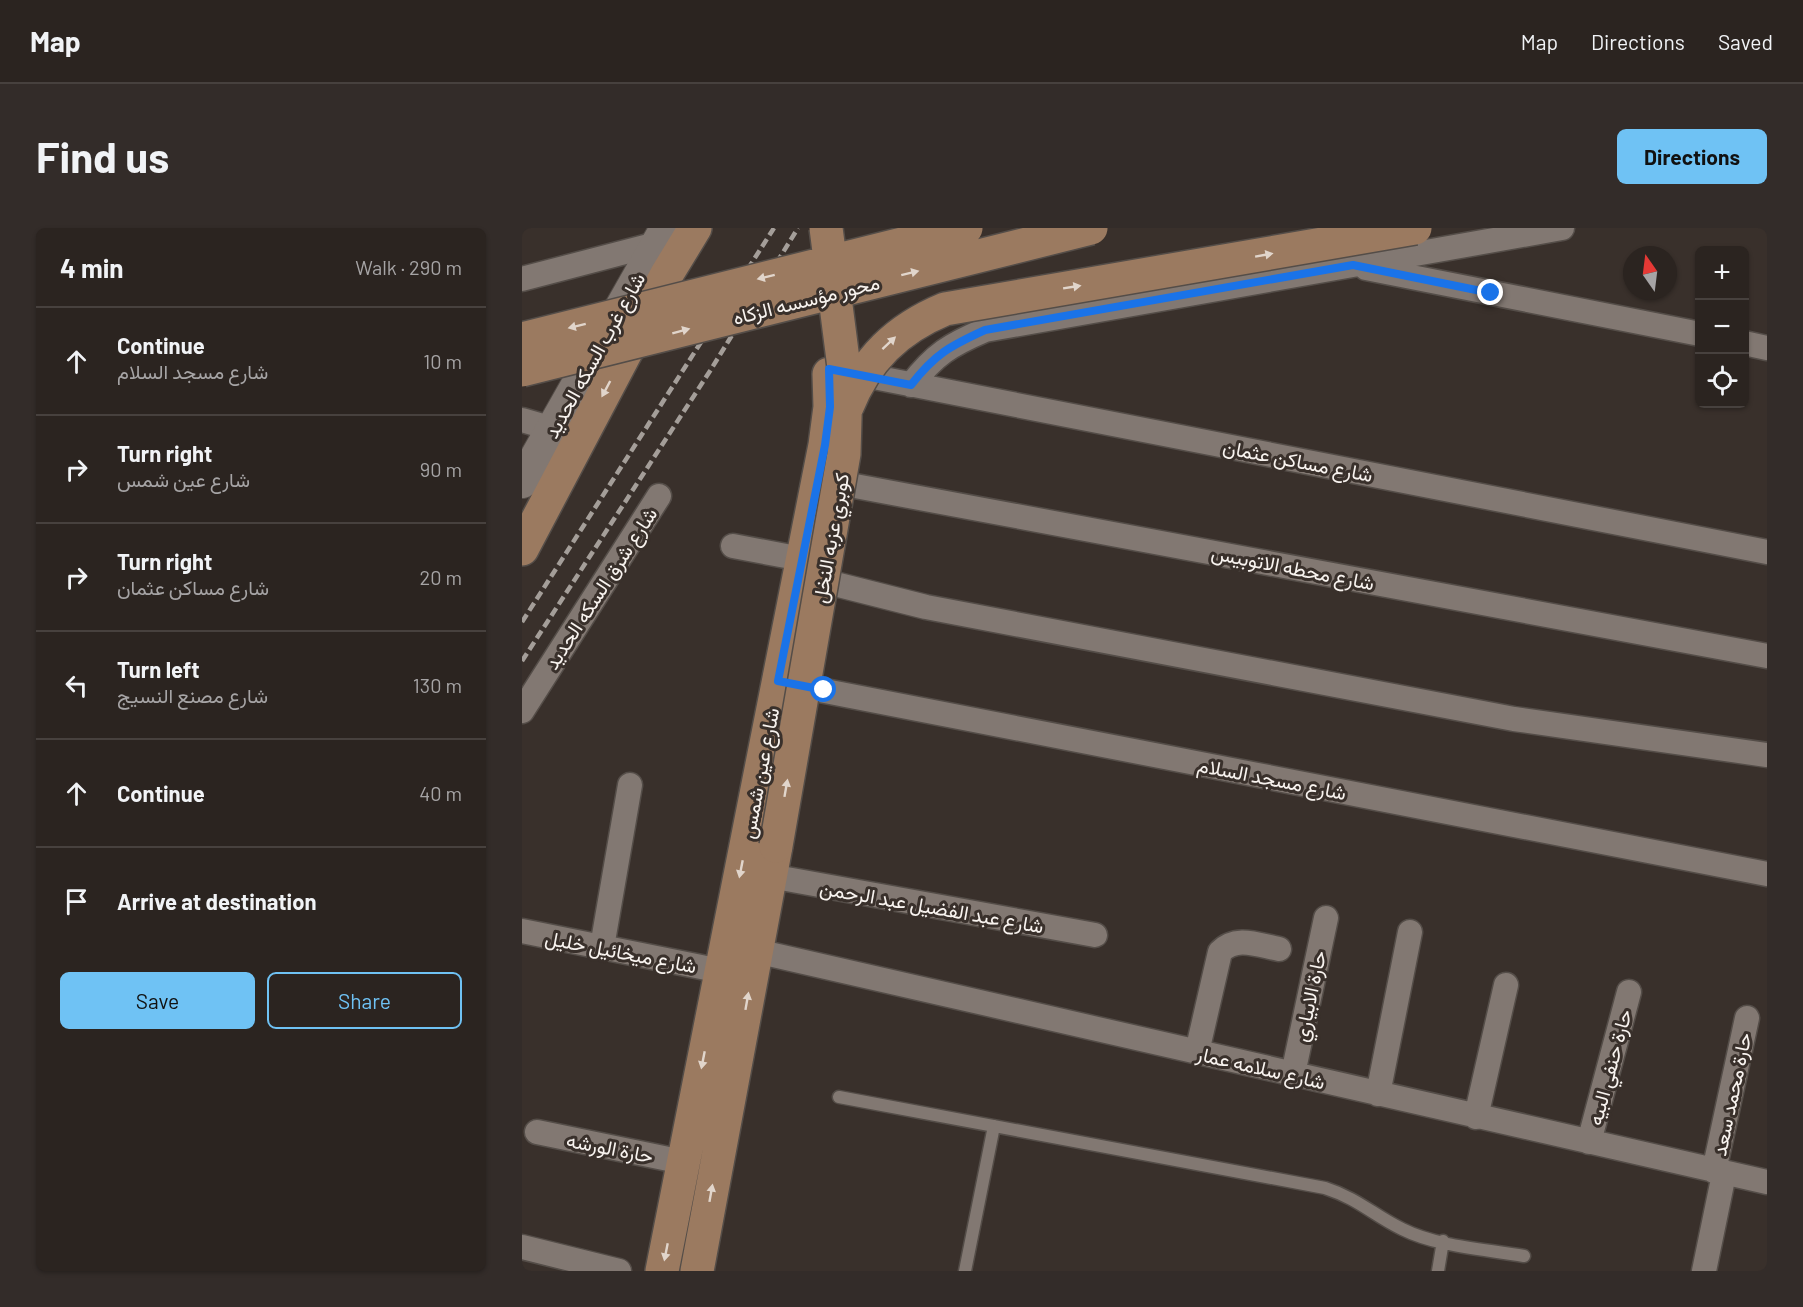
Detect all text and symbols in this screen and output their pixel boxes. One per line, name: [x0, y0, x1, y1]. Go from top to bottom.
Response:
text: Map: [30, 24, 81, 58]
text: Map: [1521, 29, 1558, 54]
text: Directions: [1591, 29, 1685, 54]
text: Saved: [1718, 29, 1773, 54]
button: Directions: [1617, 129, 1767, 184]
text: Find us: [36, 131, 169, 181]
north arrow: [1623, 246, 1677, 300]
map controls: [1695, 246, 1749, 408]
button: +: [1695, 246, 1749, 300]
one-way arrow: [1255, 250, 1274, 259]
text: 4 min: [60, 252, 124, 283]
text: Walk · 290 m: [355, 255, 462, 279]
one-way arrow: [901, 267, 920, 277]
street label: شارع غرب السكه الحديد: [538, 268, 652, 443]
street label: محور مؤسسه الزكاه: [730, 269, 882, 331]
one-way arrow: [757, 273, 775, 283]
route end: [1477, 279, 1503, 305]
one-way arrow: [1062, 282, 1081, 291]
button: −: [1695, 300, 1749, 354]
one-way arrow: [568, 322, 587, 332]
one-way arrow: [672, 326, 690, 335]
text: Continue: [117, 332, 205, 358]
one-way arrow: [881, 336, 896, 350]
icon: ahead: [60, 345, 93, 378]
text: 10 m: [423, 349, 462, 373]
button: locate: [1695, 354, 1749, 408]
text: شارع مسجد السلام: [117, 359, 268, 383]
one-way arrow: [601, 381, 611, 398]
street label: شارع مساكن عثمان: [1220, 434, 1375, 489]
text: Turn right: [117, 440, 212, 466]
icon: right: [60, 453, 93, 486]
text: 90 m: [420, 457, 462, 481]
text: شارع عين شمس: [117, 467, 250, 491]
street label: كوبري عزبه النخل: [807, 471, 859, 606]
street label: شارع شرق السكه الحديد: [539, 502, 664, 675]
street label: شارع محطه الاتوبيس: [1209, 539, 1376, 597]
text: Turn right: [117, 548, 212, 574]
icon: right: [60, 561, 93, 594]
text: 20 m: [419, 565, 462, 589]
text: شارع مساكن عثمان: [117, 575, 269, 599]
text: Turn left: [117, 656, 200, 682]
icon: left: [60, 669, 93, 702]
text: 130 m: [413, 673, 462, 697]
route start: [810, 676, 836, 702]
text: شارع مصنع النسيج: [117, 683, 268, 707]
street label: شارع عين شمس: [735, 705, 786, 841]
street label: شارع مسجد السلام: [1195, 752, 1349, 807]
icon: ahead: [60, 777, 93, 810]
one-way arrow: [782, 779, 791, 798]
text: Continue: [117, 780, 205, 806]
text: 40 m: [419, 781, 462, 805]
one-way arrow: [736, 860, 745, 879]
street label: شارع عبد الفضيل عبد الرحمن: [818, 874, 1046, 940]
icon: arrive: [60, 885, 93, 918]
text: Arrive at destination: [117, 888, 316, 914]
street label: شارع ميخائيل خليل: [543, 925, 699, 980]
street label: حارة الابياري: [1288, 948, 1336, 1045]
button: Save: [60, 972, 255, 1029]
button: Share: [267, 972, 462, 1029]
one-way arrow: [743, 991, 752, 1010]
street label: حارة حنفي البيه: [1582, 1006, 1642, 1129]
street label: حارة محمد سعد: [1706, 1030, 1758, 1158]
street label: شارع سلامه عمار: [1193, 1040, 1328, 1096]
one-way arrow: [698, 1051, 707, 1070]
street label: حارة الورشه: [564, 1127, 655, 1169]
one-way arrow: [707, 1183, 716, 1202]
one-way arrow: [661, 1242, 670, 1261]

